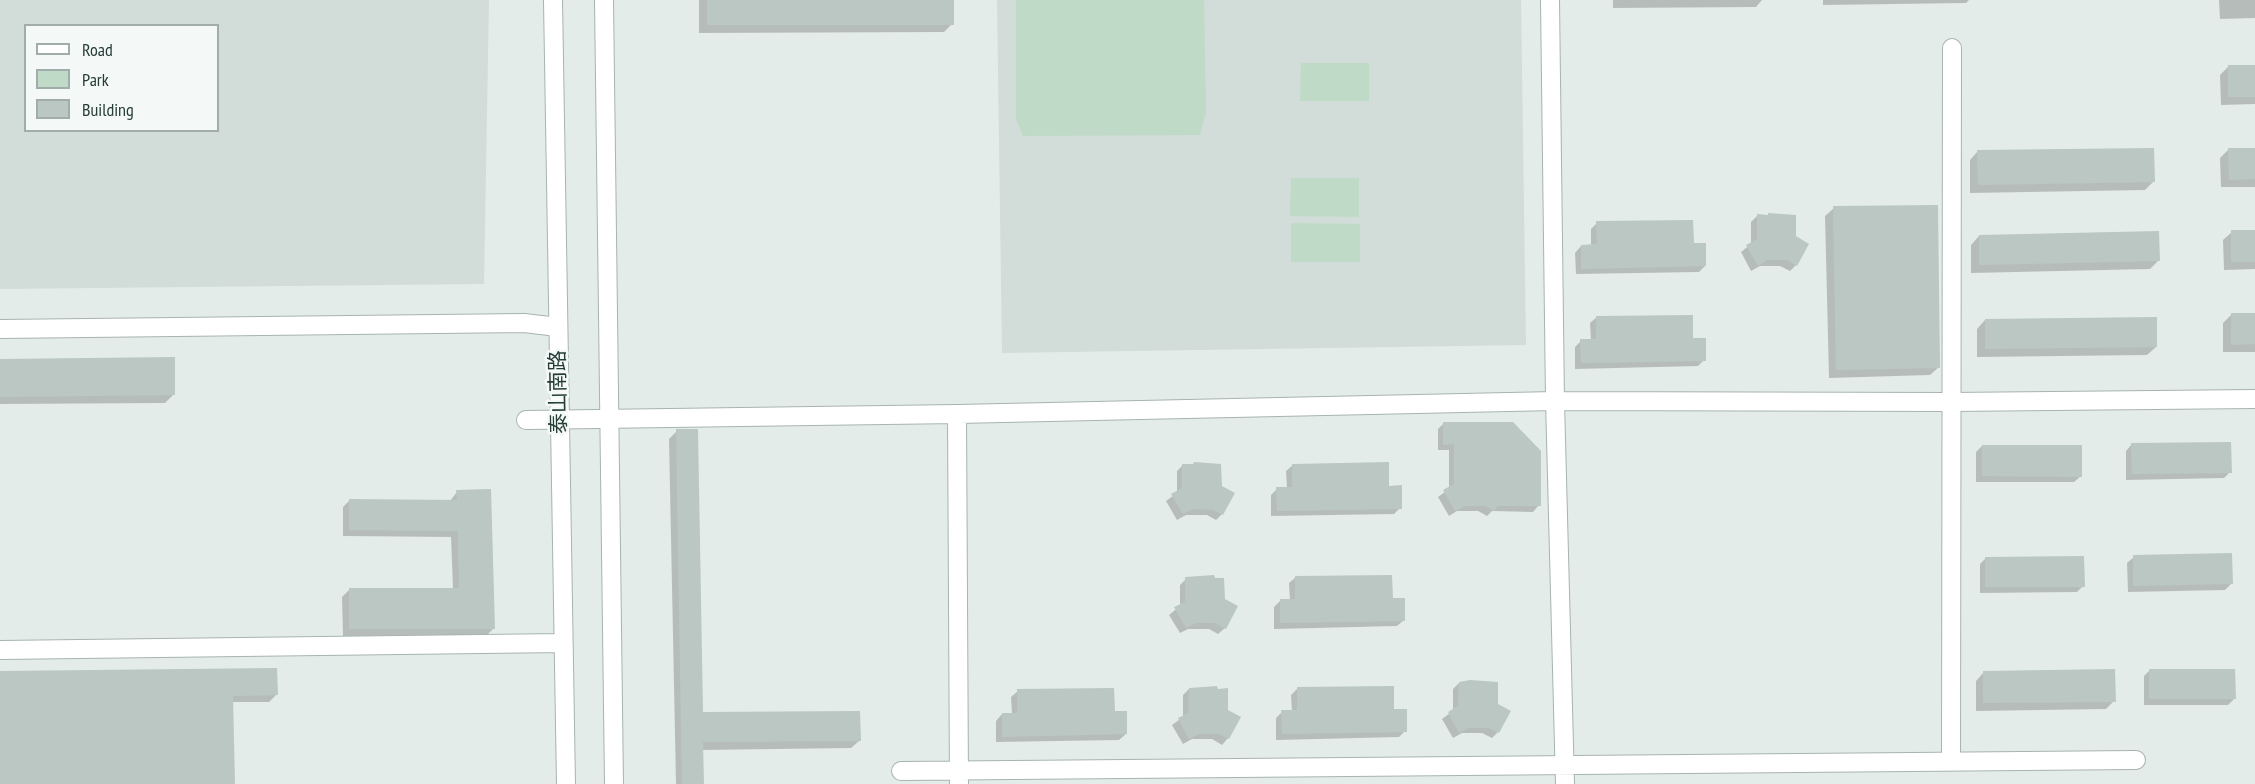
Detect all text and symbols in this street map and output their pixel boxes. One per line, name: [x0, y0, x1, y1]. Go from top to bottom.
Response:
legend: [24, 24, 219, 132]
text: Road: [82, 38, 113, 61]
text: Park: [82, 68, 109, 91]
text: Building: [82, 98, 134, 121]
street label: 泰山南路: [546, 350, 572, 434]

